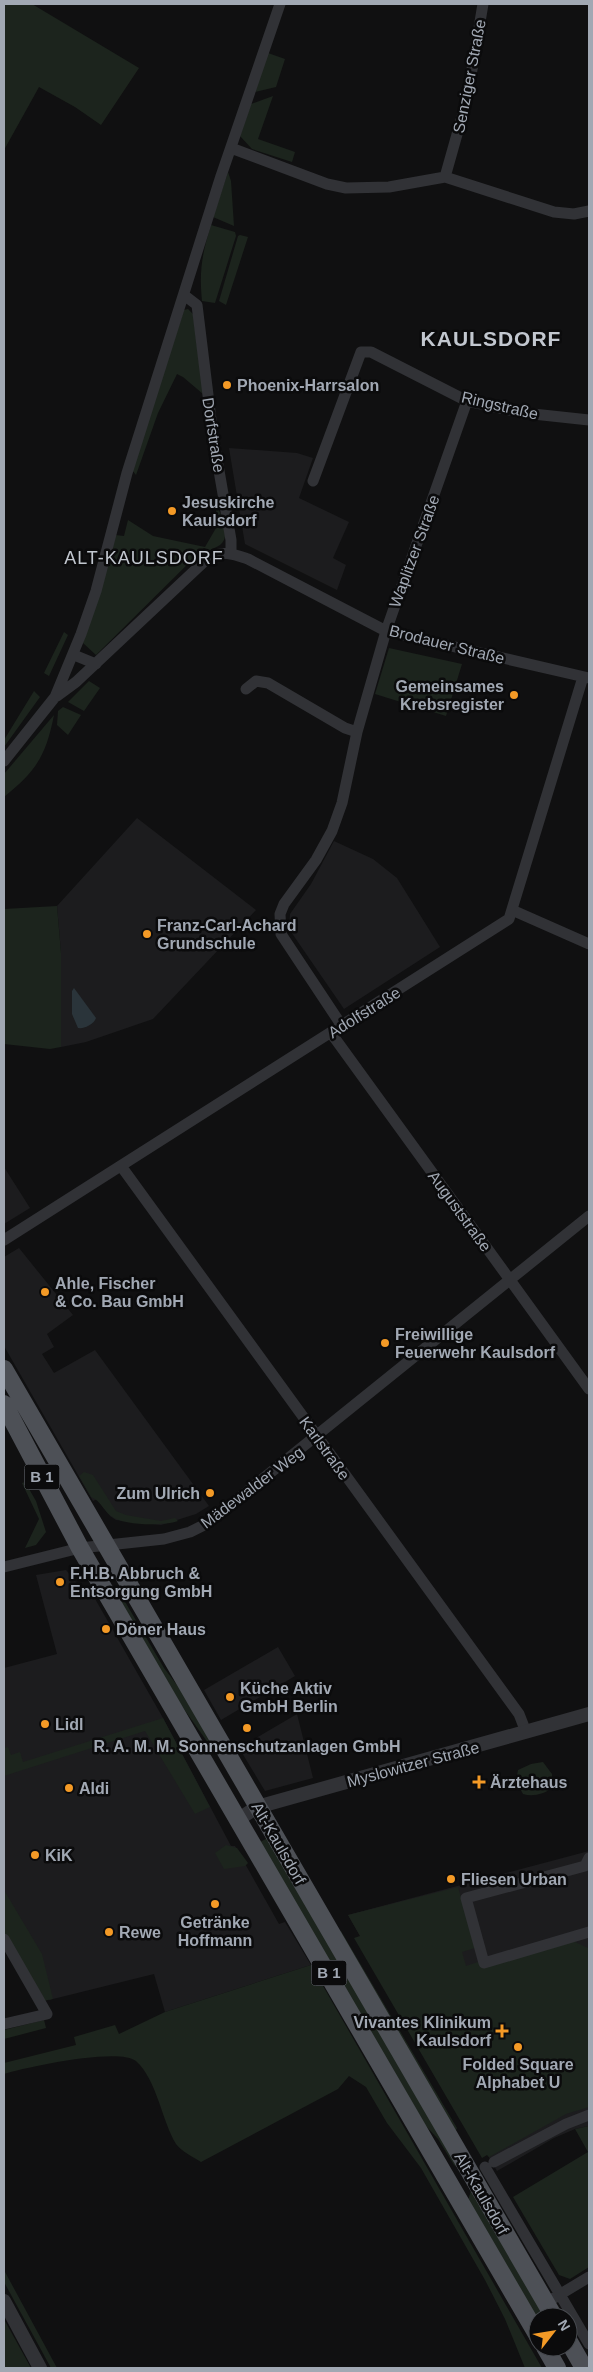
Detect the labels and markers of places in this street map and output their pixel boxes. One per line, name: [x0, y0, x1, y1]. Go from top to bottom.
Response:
place label: Phoenix-Harrsalon: [237, 377, 379, 394]
marker: Phoenix-Harrsalon: [221, 379, 233, 391]
place label: Jesuskirche Kaulsdorf: [182, 494, 275, 529]
marker: Jesuskirche Kaulsdorf: [166, 505, 178, 517]
place label: Gemeinsames Krebsregister: [395, 678, 504, 713]
marker: Gemeinsames Krebsregister: [508, 689, 520, 701]
place label: Franz-Carl-Achard Grundschule: [157, 917, 297, 952]
marker: Franz-Carl-Achard Grundschule: [141, 928, 153, 940]
place label: Ahle, Fischer & Co. Bau GmbH: [55, 1275, 184, 1310]
marker: Ahle, Fischer & Co. Bau GmbH: [39, 1286, 51, 1298]
place label: Freiwillige Feuerwehr Kaulsdorf: [395, 1326, 556, 1361]
marker: Freiwillige Feuerwehr Kaulsdorf: [379, 1337, 391, 1349]
place label: Zum Ulrich: [116, 1485, 200, 1502]
marker: Zum Ulrich: [204, 1487, 216, 1499]
place label: F.H.B. Abbruch & Entsorgung GmbH: [70, 1565, 212, 1600]
marker: F.H.B. Abbruch & Entsorgung GmbH: [54, 1576, 66, 1588]
place label: Döner Haus: [116, 1621, 206, 1638]
marker: Döner Haus: [100, 1623, 112, 1635]
place label: Küche Aktiv GmbH Berlin: [240, 1680, 338, 1715]
marker: Küche Aktiv GmbH Berlin: [224, 1691, 236, 1703]
place label: Lidl: [55, 1716, 83, 1733]
marker: Lidl: [39, 1718, 51, 1730]
marker: R. A. M. M. Sonnenschutzanlagen GmbH: [241, 1722, 253, 1734]
place label: R. A. M. M. Sonnenschutzanlagen GmbH: [94, 1738, 400, 1755]
place label: Ärztehaus: [490, 1774, 567, 1791]
marker: Ärztehaus: [472, 1775, 486, 1789]
place label: Aldi: [79, 1780, 109, 1797]
marker: Aldi: [63, 1782, 75, 1794]
place label: KiK: [45, 1847, 73, 1864]
marker: KiK: [29, 1849, 41, 1861]
place label: Fliesen Urban: [461, 1871, 567, 1888]
marker: Fliesen Urban: [445, 1873, 457, 1885]
marker: Getränke Hoffmann: [209, 1898, 221, 1910]
place label: Getränke Hoffmann: [178, 1914, 252, 1949]
place label: Rewe: [119, 1924, 161, 1941]
marker: Rewe: [103, 1926, 115, 1938]
place label: Vivantes Klinikum Kaulsdorf: [353, 2014, 492, 2049]
marker: Vivantes Klinikum Kaulsdorf: [495, 2024, 509, 2038]
marker: Folded Square Alphabet U: [512, 2041, 524, 2053]
place label: Folded Square Alphabet U: [462, 2056, 574, 2091]

